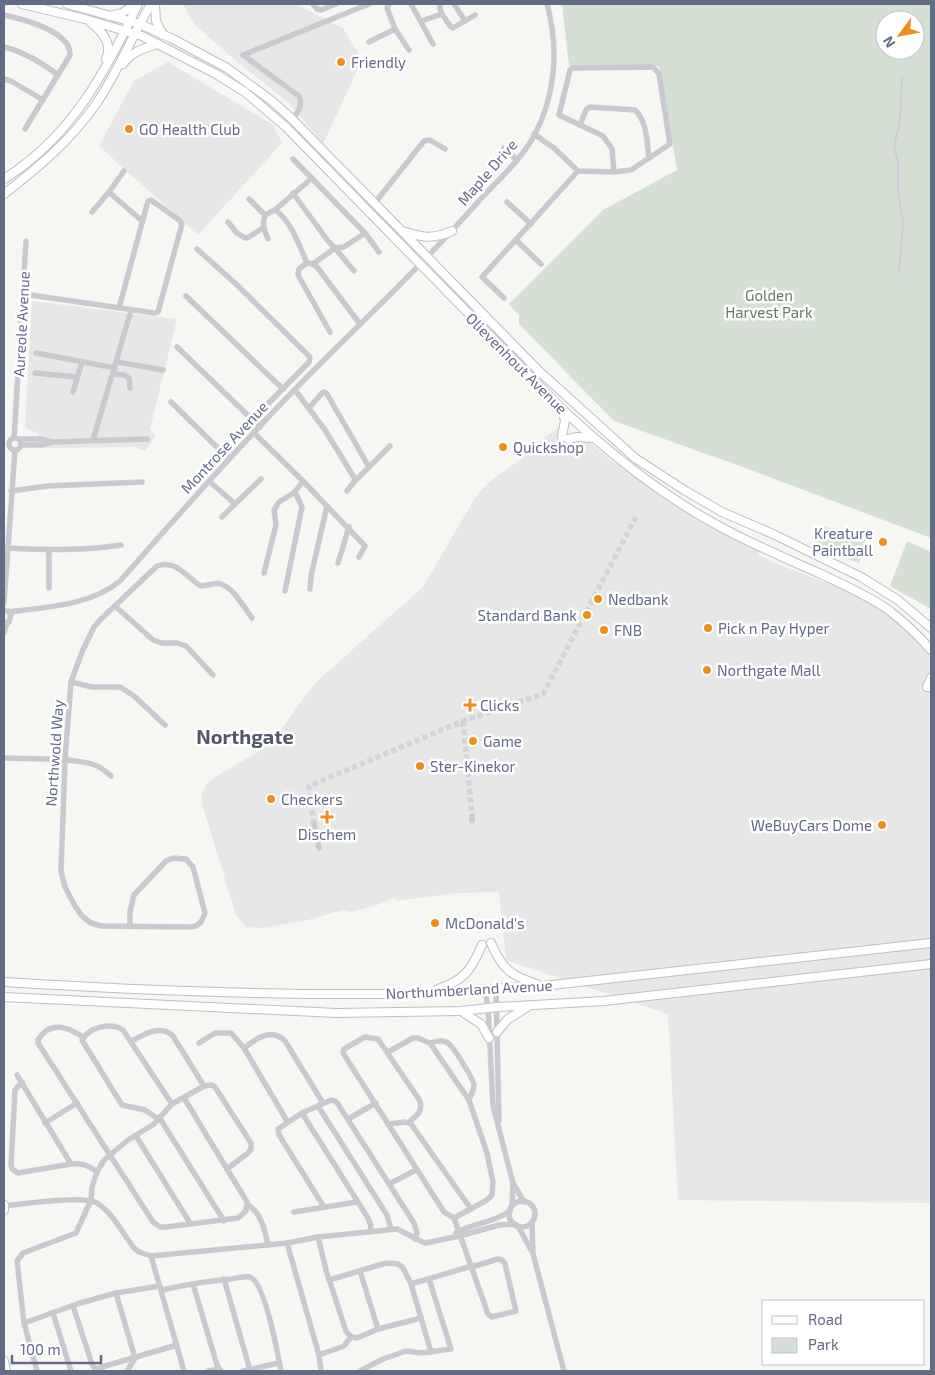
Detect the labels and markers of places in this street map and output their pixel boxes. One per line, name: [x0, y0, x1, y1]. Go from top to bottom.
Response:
place label: Friendly: [351, 53, 406, 71]
marker: Friendly: [335, 56, 347, 68]
place label: GO Health Club: [139, 120, 240, 138]
marker: GO Health Club: [123, 123, 135, 135]
place label: Quickshop: [513, 438, 584, 457]
marker: Quickshop: [497, 441, 509, 453]
place label: Kreature Paintball: [812, 524, 874, 559]
marker: Kreature Paintball: [877, 536, 889, 548]
place label: Nedbank: [608, 590, 669, 608]
marker: Nedbank: [592, 593, 604, 605]
place label: Standard Bank: [477, 606, 577, 624]
marker: Standard Bank: [581, 609, 593, 621]
place label: Pick n Pay Hyper: [718, 619, 830, 637]
place label: FNB: [614, 621, 642, 639]
marker: Pick n Pay Hyper: [702, 622, 714, 634]
marker: FNB: [598, 624, 610, 636]
place label: Northgate Mall: [717, 661, 821, 679]
marker: Northgate Mall: [701, 664, 713, 676]
place label: Clicks: [480, 696, 519, 714]
marker: Clicks: [464, 699, 476, 711]
place label: Game: [483, 732, 522, 750]
marker: Game: [467, 735, 479, 747]
place label: Ster-Kinekor: [430, 757, 515, 775]
marker: Ster-Kinekor: [414, 760, 426, 772]
place label: Checkers: [281, 790, 343, 808]
marker: Checkers: [265, 793, 277, 805]
marker: Dischem: [321, 811, 333, 823]
place label: WeBuyCars Dome: [751, 816, 872, 834]
marker: WeBuyCars Dome: [876, 819, 888, 831]
place label: Dischem: [298, 825, 356, 843]
place label: McDonald's: [445, 914, 525, 932]
marker: McDonald's: [429, 917, 441, 929]

